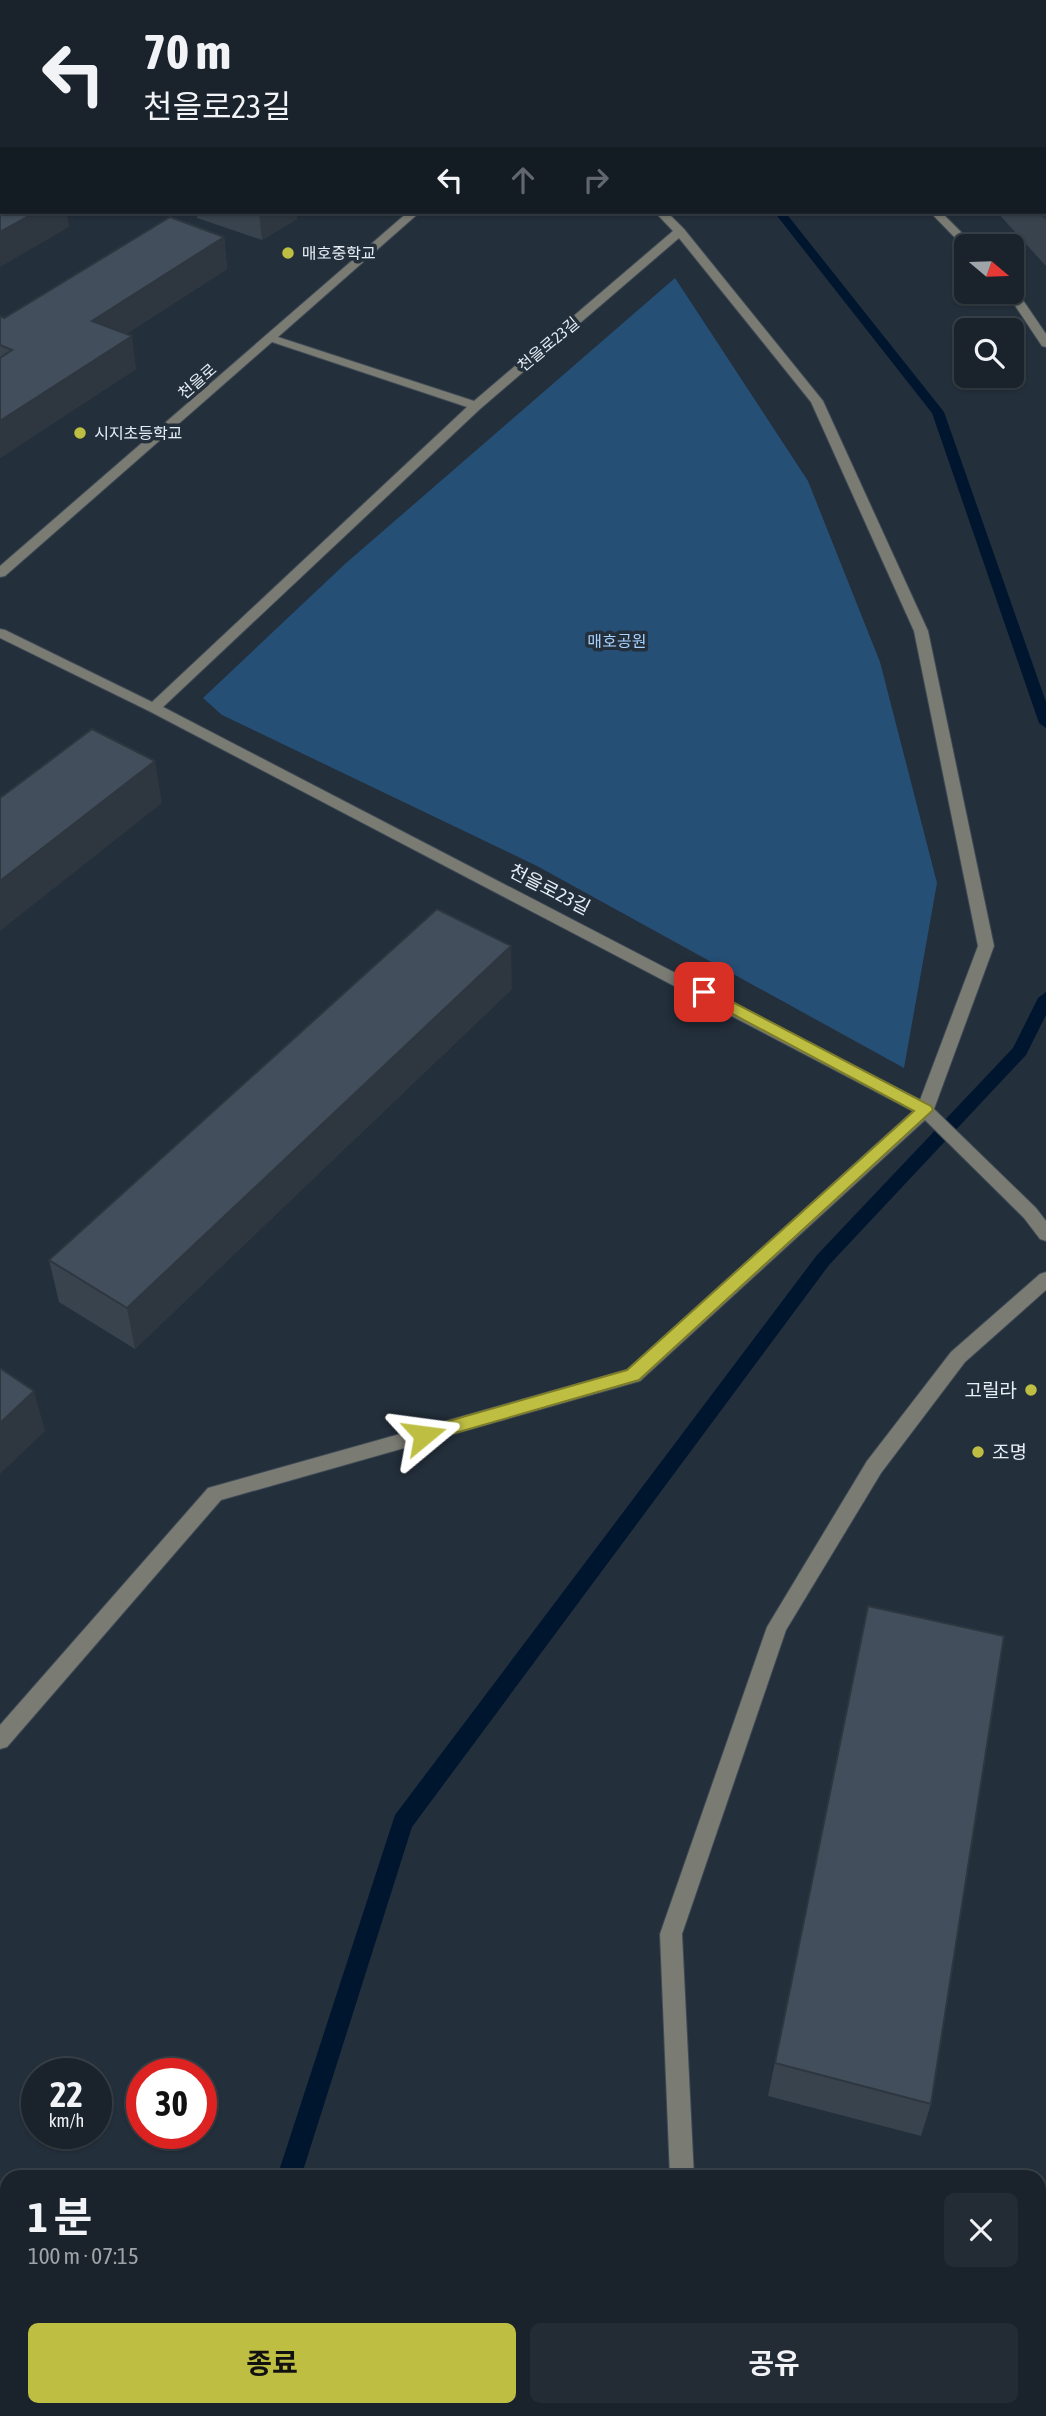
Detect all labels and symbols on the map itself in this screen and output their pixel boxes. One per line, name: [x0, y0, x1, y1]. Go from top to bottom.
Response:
north arrow: [954, 234, 1024, 304]
place label: 매호중학교: [302, 244, 376, 262]
marker: 매호중학교: [280, 245, 296, 261]
street label: 천을로23길: [514, 313, 582, 375]
street label: 천을로: [174, 360, 220, 402]
place label: 시지초등학교: [94, 424, 182, 442]
marker: 시지초등학교: [72, 425, 88, 441]
park label: 매호공원: [588, 632, 646, 650]
street label: 천을로23길: [506, 859, 594, 919]
pin: [674, 962, 734, 1022]
place label: 고릴라: [965, 1379, 1017, 1401]
marker: 고릴라: [1023, 1382, 1039, 1398]
position arrow: [387, 1398, 461, 1472]
place label: 조명: [992, 1441, 1027, 1463]
marker: 조명: [970, 1444, 986, 1460]
speed limit sign: 30: [126, 2058, 217, 2149]

